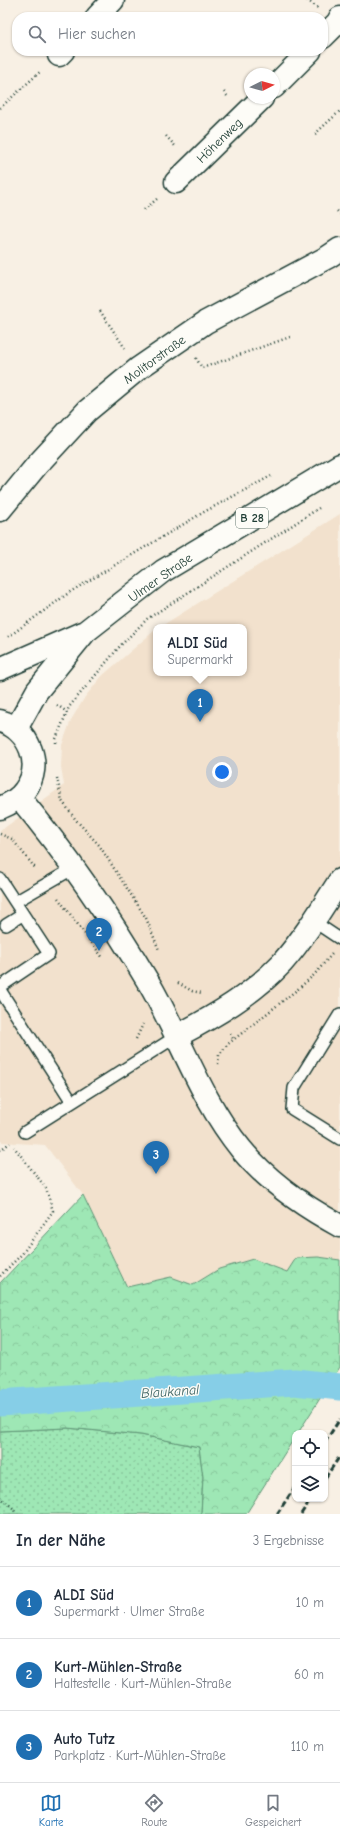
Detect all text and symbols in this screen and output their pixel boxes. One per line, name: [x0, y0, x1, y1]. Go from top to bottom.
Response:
search box: [12, 12, 328, 56]
icon: search: [26, 23, 48, 45]
text: Hier suchen: [58, 25, 136, 43]
north arrow: [244, 68, 280, 104]
street label: Höhenweg: [193, 115, 245, 166]
street label: Molitorstraße: [120, 332, 189, 387]
road number: B 28: [236, 508, 268, 528]
street label: Ulmer Straße: [125, 550, 195, 605]
popup: [153, 624, 247, 676]
text: ALDI Süd: [167, 634, 228, 652]
text: Supermarkt: [167, 652, 233, 667]
pin: 1: [187, 689, 213, 722]
your location: [212, 762, 232, 782]
pin: 2: [86, 918, 112, 951]
pin: 3: [143, 1141, 169, 1174]
water label: Blaukanal: [140, 1381, 201, 1402]
map controls: [292, 1430, 328, 1502]
button: locate: [292, 1430, 328, 1466]
button: layers: [292, 1466, 328, 1502]
text: In der Nähe: [16, 1531, 105, 1550]
text: 3 Ergebnisse: [253, 1533, 324, 1548]
text: ALDI Süd: [54, 1586, 114, 1604]
text: 1: [26, 1595, 32, 1610]
text: 10 m: [296, 1595, 324, 1610]
text: Supermarkt · Ulmer Straße: [54, 1604, 204, 1619]
text: Kurt-Mühlen-Straße: [54, 1658, 182, 1676]
text: 2: [26, 1667, 32, 1682]
text: 60 m: [294, 1667, 324, 1682]
text: Haltestelle · Kurt-Mühlen-Straße: [54, 1676, 231, 1691]
text: Auto Tutz: [54, 1730, 115, 1748]
text: 3: [26, 1739, 32, 1754]
text: 110 m: [291, 1739, 324, 1754]
text: Parkplatz · Kurt-Mühlen-Straße: [54, 1748, 226, 1763]
tab: Karte: [39, 1792, 63, 1829]
tab: Route: [141, 1792, 167, 1829]
tab: Gespeichert: [245, 1792, 301, 1829]

